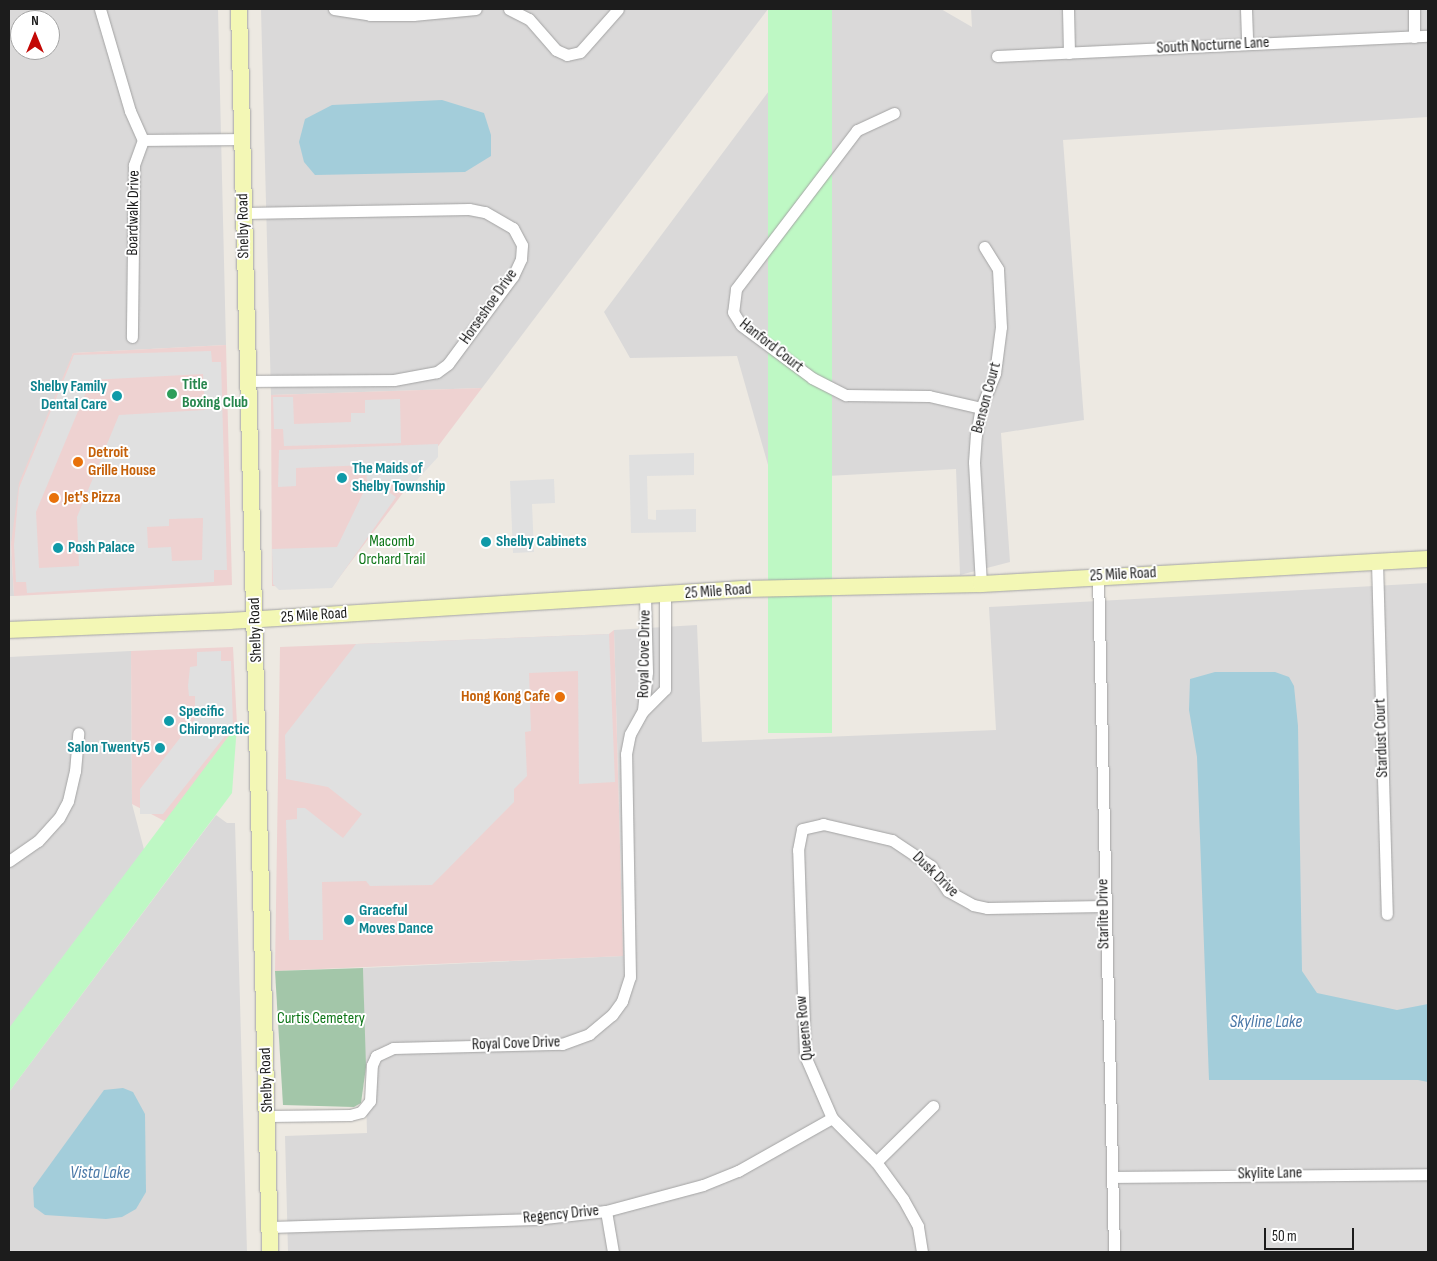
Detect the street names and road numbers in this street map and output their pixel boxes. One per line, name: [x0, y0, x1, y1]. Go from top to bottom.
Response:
street label: South Nocturne Lane: [1156, 33, 1270, 59]
street label: Boardwalk Drive: [124, 170, 144, 256]
street label: Shelby Road: [234, 193, 254, 259]
street label: Horseshoe Drive: [456, 266, 522, 348]
street label: Hanford Court: [735, 315, 807, 377]
street label: Benson Court: [968, 360, 1006, 436]
street label: 25 Mile Road: [1089, 564, 1157, 586]
street label: 25 Mile Road: [684, 580, 752, 604]
street label: Shelby Road: [245, 597, 267, 663]
street label: 25 Mile Road: [280, 604, 348, 628]
street label: Royal Cove Drive: [635, 610, 655, 698]
street label: Stardust Court: [1371, 698, 1393, 778]
street label: Dusk Drive: [908, 848, 962, 902]
street label: Starlite Drive: [1094, 879, 1114, 949]
street label: Queens Row: [792, 995, 818, 1061]
street label: Royal Cove Drive: [471, 1033, 561, 1055]
street label: Shelby Road: [256, 1047, 278, 1113]
street label: Skylite Lane: [1238, 1164, 1302, 1184]
street label: Regency Drive: [522, 1201, 600, 1229]

